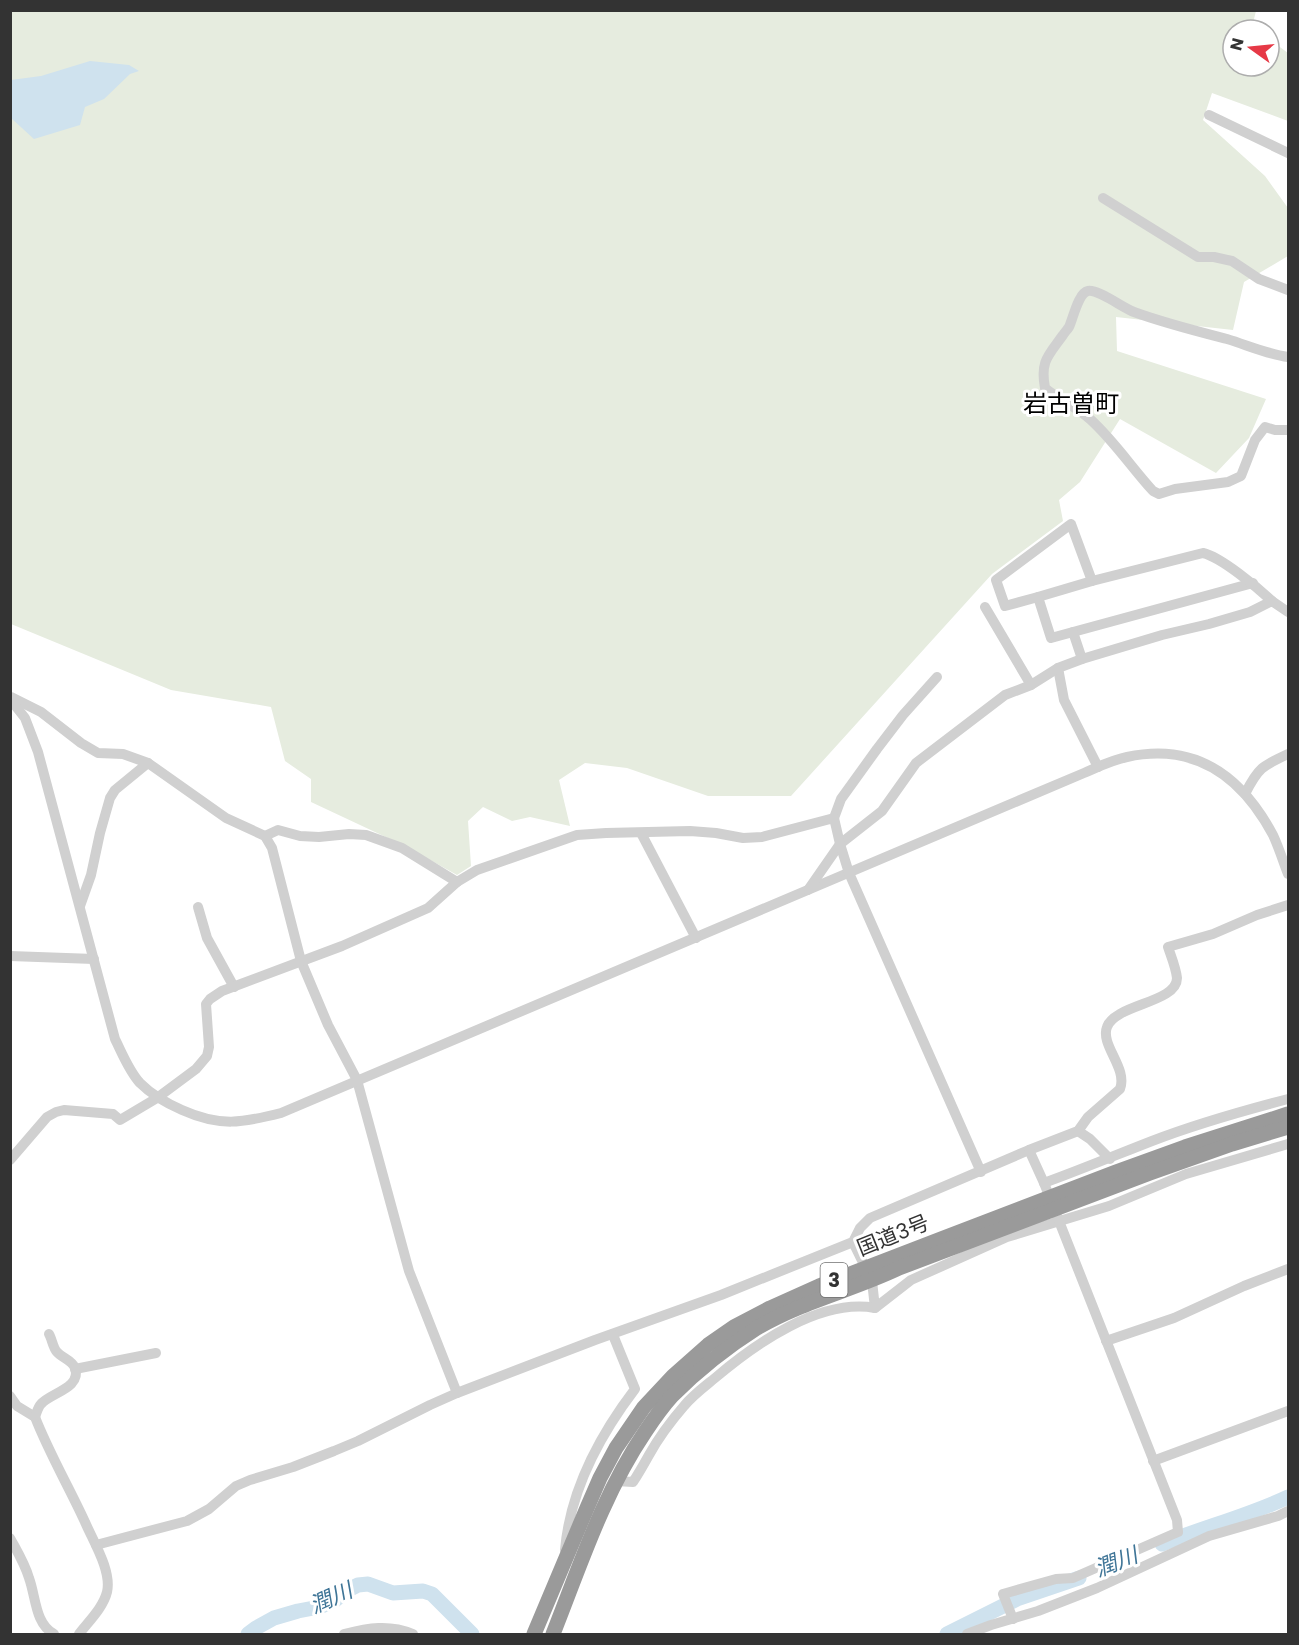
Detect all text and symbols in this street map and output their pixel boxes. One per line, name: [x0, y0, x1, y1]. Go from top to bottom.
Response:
north arrow: [1221, 18, 1281, 78]
text: N: [1224, 35, 1250, 53]
district label: 岩古曽町: [1023, 387, 1119, 420]
street label: 国道3号: [853, 1207, 933, 1263]
road number: 3: [820, 1263, 848, 1297]
water label: 潤川: [1090, 1539, 1144, 1584]
water label: 潤川: [305, 1574, 359, 1621]

